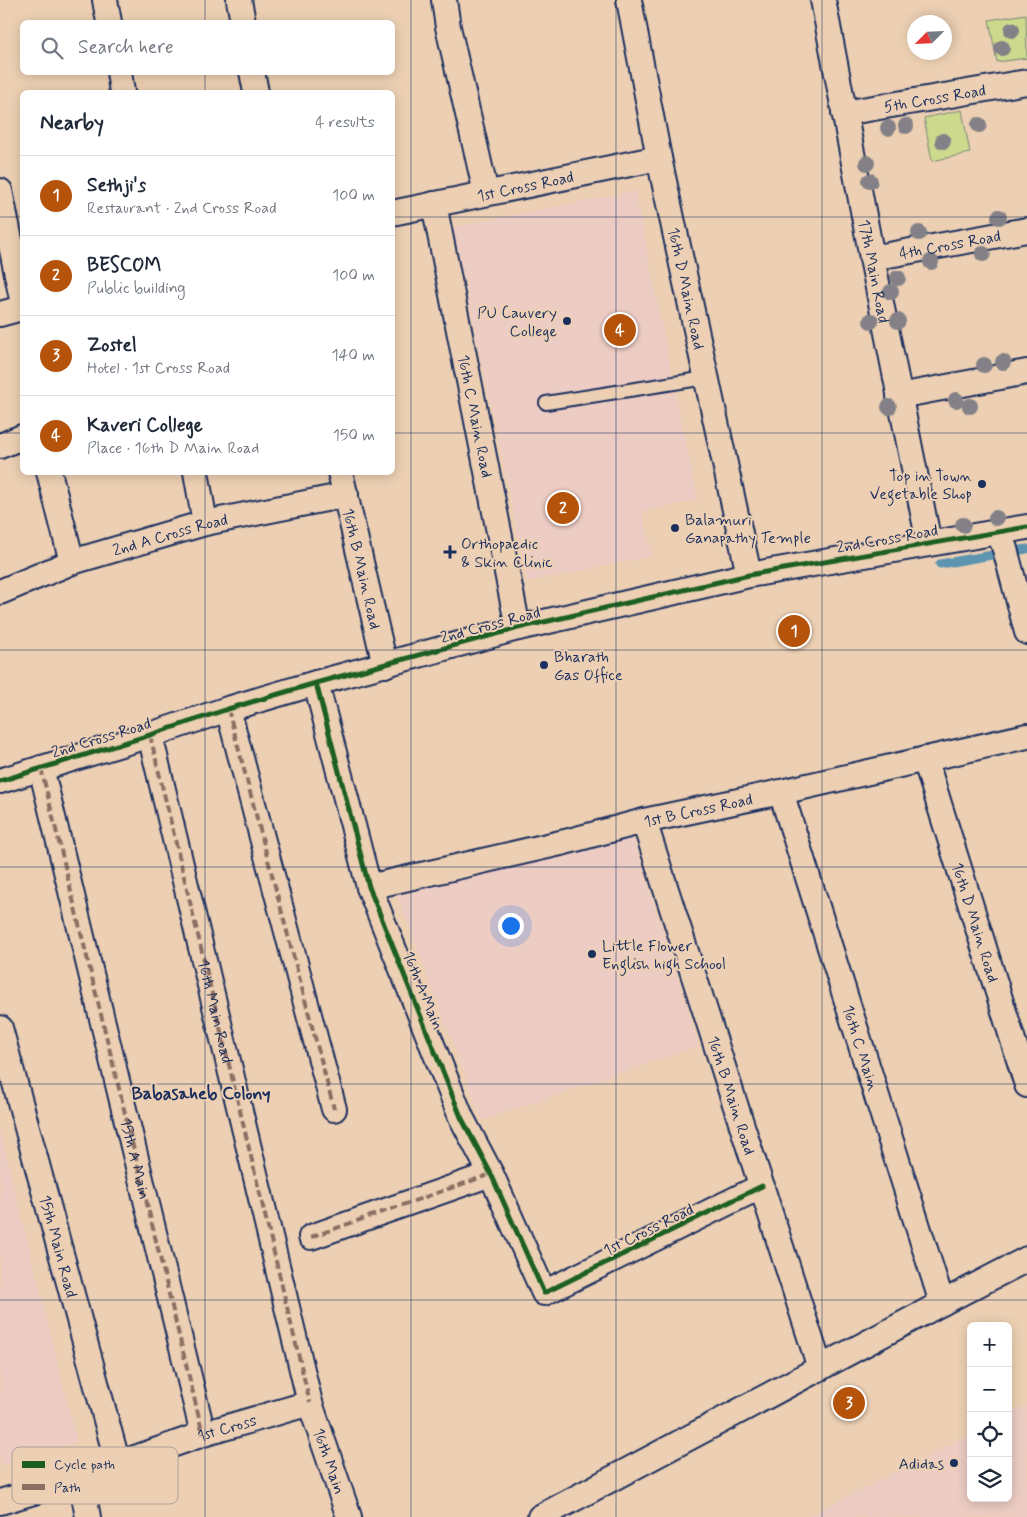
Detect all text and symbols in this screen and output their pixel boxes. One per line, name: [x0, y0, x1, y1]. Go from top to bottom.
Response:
north arrow: [907, 15, 952, 60]
search box: [20, 20, 395, 75]
icon: search: [38, 34, 66, 62]
text: Search here: [78, 35, 174, 60]
street label: 5th Cross Road: [882, 80, 988, 118]
text: Nearby: [40, 109, 104, 137]
text: 4 results: [315, 112, 375, 133]
street label: 1st Cross Road: [475, 167, 576, 207]
text: Sethji's: [87, 173, 146, 198]
text: 1: [52, 185, 60, 206]
text: 100 m: [332, 185, 375, 206]
text: Restaurant · 2nd Cross Road: [87, 198, 277, 219]
street label: 17th Main Road: [853, 218, 894, 325]
street label: 16th D Main Road: [662, 225, 709, 352]
street label: 4th Cross Road: [898, 226, 1002, 265]
text: BESCOM: [87, 253, 161, 278]
text: 2: [52, 265, 60, 286]
text: 100 m: [332, 265, 375, 286]
text: Public building: [87, 278, 186, 299]
place label: PU Cauvery College: [477, 303, 557, 342]
pin: 4: [604, 311, 636, 349]
marker: PU Cauvery College: [561, 315, 573, 327]
text: Zostel: [87, 333, 137, 358]
text: 3: [52, 345, 60, 366]
text: 140 m: [331, 345, 375, 366]
street label: 16th C Main Road: [452, 353, 497, 480]
text: Hotel · 1st Cross Road: [87, 358, 230, 379]
text: Kaveri College: [87, 413, 203, 438]
text: 4: [51, 425, 61, 446]
text: 150 m: [333, 425, 375, 446]
text: Place · 16th D Main Road: [87, 438, 259, 459]
place label: Top in Town Vegetable Shop: [870, 466, 972, 506]
marker: Top in Town Vegetable Shop: [976, 478, 988, 490]
pin: 2: [547, 489, 579, 527]
street label: 16th B Main Road: [337, 506, 385, 631]
street label: 2nd A Cross Road: [110, 510, 230, 562]
place label: Balamuri Ganapathy Temple: [685, 510, 811, 549]
street label: 2nd Cross Road: [835, 520, 940, 559]
marker: Balamuri Ganapathy Temple: [669, 522, 681, 534]
place label: Orthopaedic & Skin Clinic: [461, 534, 553, 573]
marker: Orthopaedic & Skin Clinic: [443, 545, 457, 559]
street label: 2nd Cross Road: [438, 602, 543, 649]
pin: 1: [778, 612, 810, 650]
place label: Bharath Gas Office: [554, 647, 623, 686]
marker: Bharath Gas Office: [538, 659, 550, 671]
street label: 2nd Cross Road: [49, 713, 154, 764]
street label: 1st B Cross Road: [642, 789, 755, 833]
street label: 16th D Main Road: [946, 860, 1003, 985]
your location: [498, 913, 524, 939]
place label: Little Flower English high School: [602, 936, 726, 976]
street label: 16th A Main: [397, 948, 448, 1033]
marker: Little Flower English high School: [586, 948, 598, 960]
street label: 16th Main Road: [192, 958, 237, 1066]
street label: 16th C Main: [837, 1002, 884, 1094]
street label: 16th B Main Road: [702, 1033, 760, 1158]
district label: Babasaheb Colony: [131, 1082, 271, 1106]
street label: 15th A Main: [115, 1116, 155, 1202]
street label: 15th Main Road: [34, 1193, 82, 1300]
street label: 1st Cross Road: [600, 1199, 697, 1261]
map controls: [967, 1322, 1012, 1502]
button: +: [967, 1322, 1012, 1367]
button: −: [967, 1367, 1012, 1412]
pin: 3: [833, 1384, 865, 1422]
street label: 1st Cross: [194, 1410, 259, 1447]
button: locate: [967, 1412, 1012, 1457]
street label: 16th Main: [307, 1425, 349, 1497]
legend: [12, 1447, 178, 1504]
place label: Adidas: [899, 1454, 944, 1475]
text: Cycle path: [54, 1456, 115, 1474]
marker: Adidas: [948, 1457, 960, 1469]
button: layers: [967, 1457, 1012, 1502]
text: Path: [54, 1479, 81, 1497]

